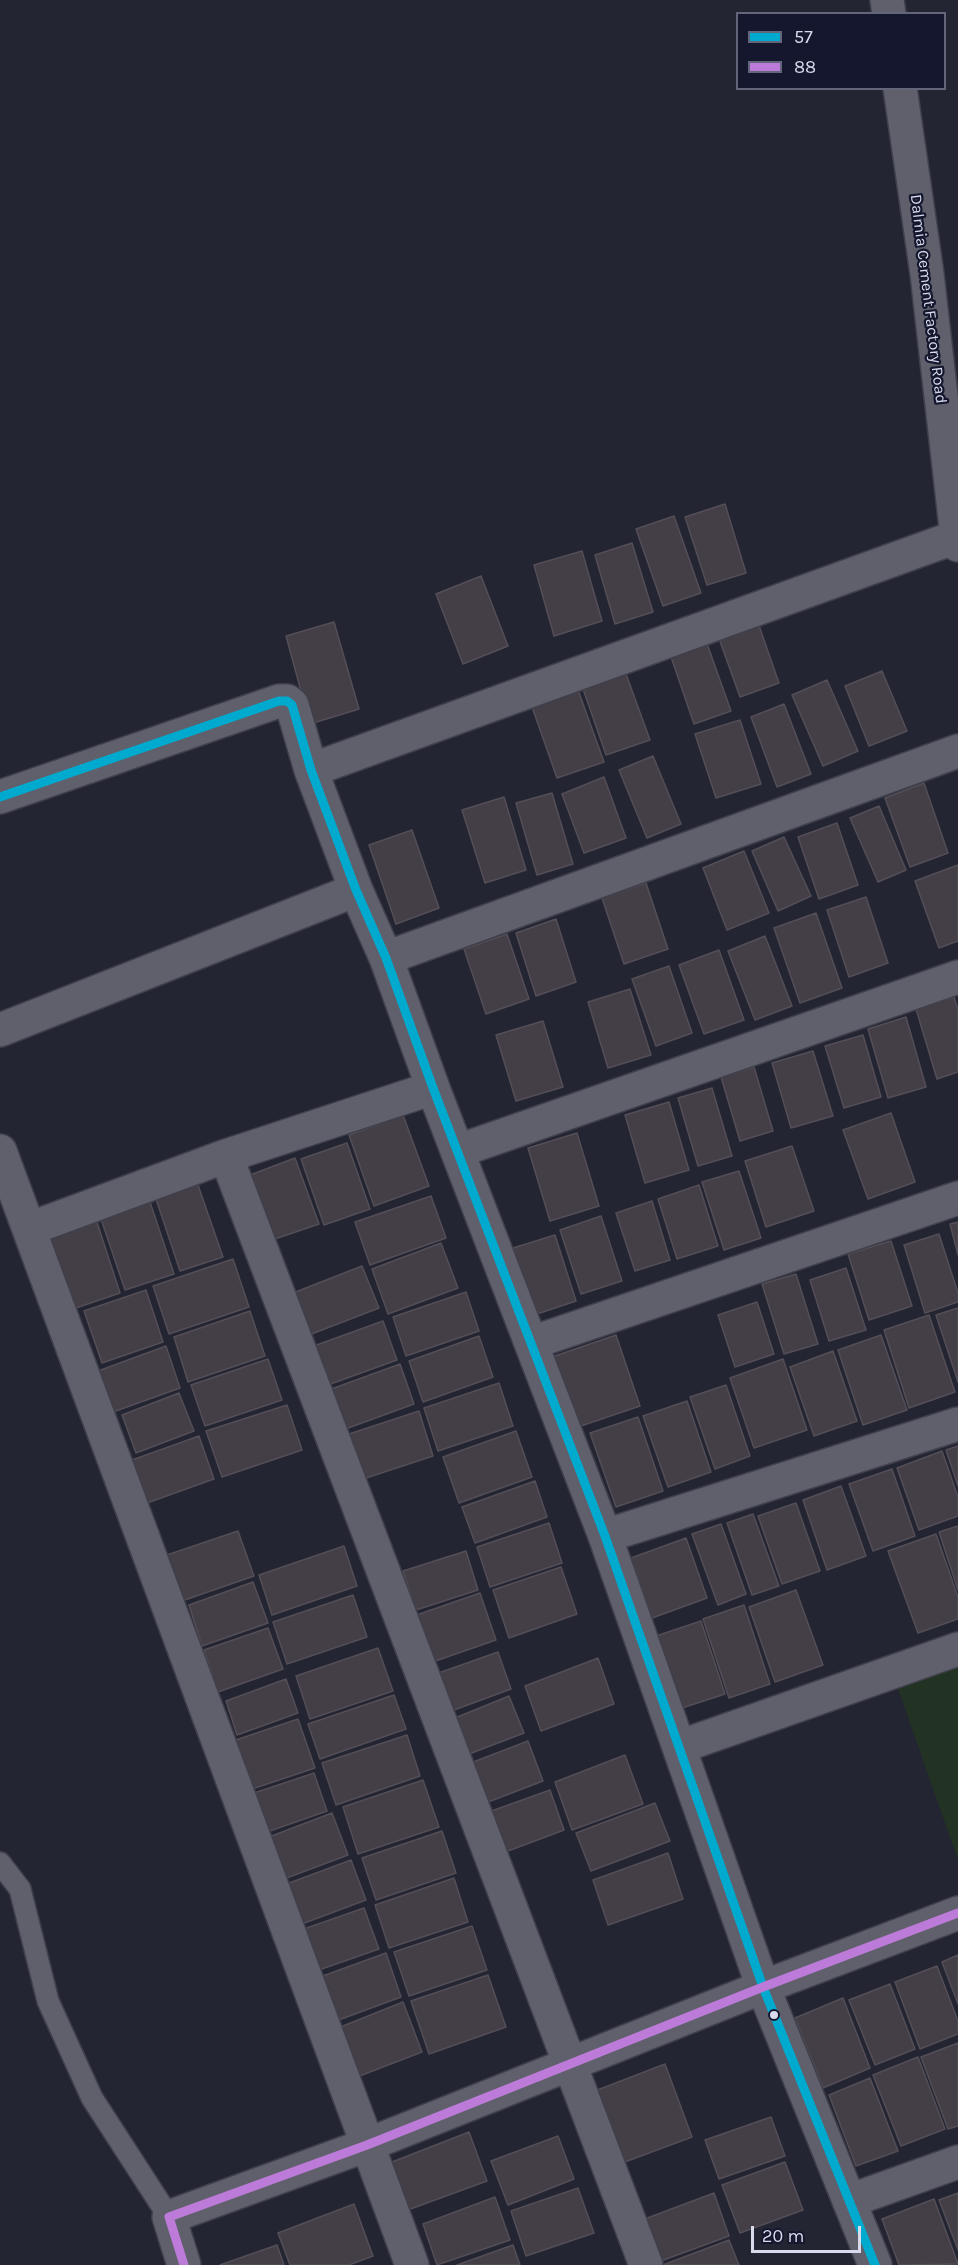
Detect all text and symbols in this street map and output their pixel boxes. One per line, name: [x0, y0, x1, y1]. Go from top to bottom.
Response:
legend: [736, 12, 946, 90]
text: 57: [794, 26, 813, 48]
text: 88: [794, 56, 816, 78]
street label: Dalmia Cement Factory Road: [906, 193, 950, 405]
unlabelled marker: [768, 2009, 780, 2021]
scale bar: [754, 2214, 864, 2252]
text: 20 m: [762, 2225, 804, 2247]

